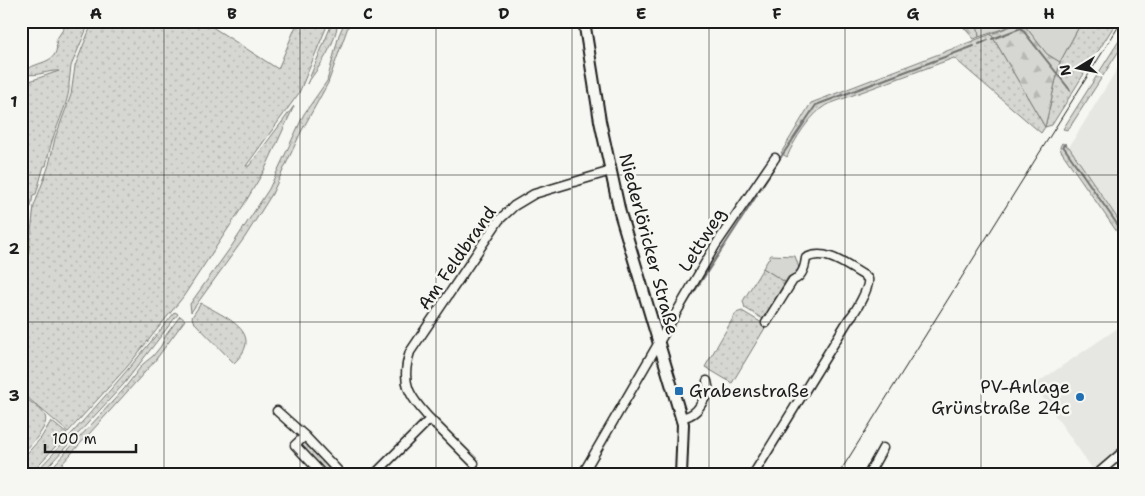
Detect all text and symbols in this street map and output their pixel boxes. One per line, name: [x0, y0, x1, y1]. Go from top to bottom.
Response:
text: A: [90, 3, 102, 24]
text: B: [227, 3, 237, 24]
text: C: [363, 3, 373, 24]
text: D: [498, 3, 510, 24]
text: E: [636, 3, 646, 24]
text: F: [772, 3, 782, 24]
text: G: [907, 3, 920, 24]
text: H: [1043, 3, 1055, 24]
north arrow: [1052, 42, 1102, 92]
text: N: [1055, 63, 1075, 77]
text: 1: [10, 91, 18, 112]
street label: Niederlöricker Straße: [613, 151, 685, 337]
street label: Am Feldbrand: [412, 201, 502, 315]
street label: Lettweg: [673, 203, 731, 277]
text: 2: [8, 238, 20, 259]
place label: PV-Anlage Grünstraße 24c: [931, 375, 1070, 420]
place label: Grabenstraße: [689, 379, 809, 403]
text: 3: [8, 385, 20, 406]
marker: Grabenstraße: [673, 385, 685, 397]
marker: PV-Anlage Grünstraße 24c: [1074, 391, 1086, 403]
scale bar: [45, 421, 136, 453]
text: 100 m: [52, 429, 97, 449]

